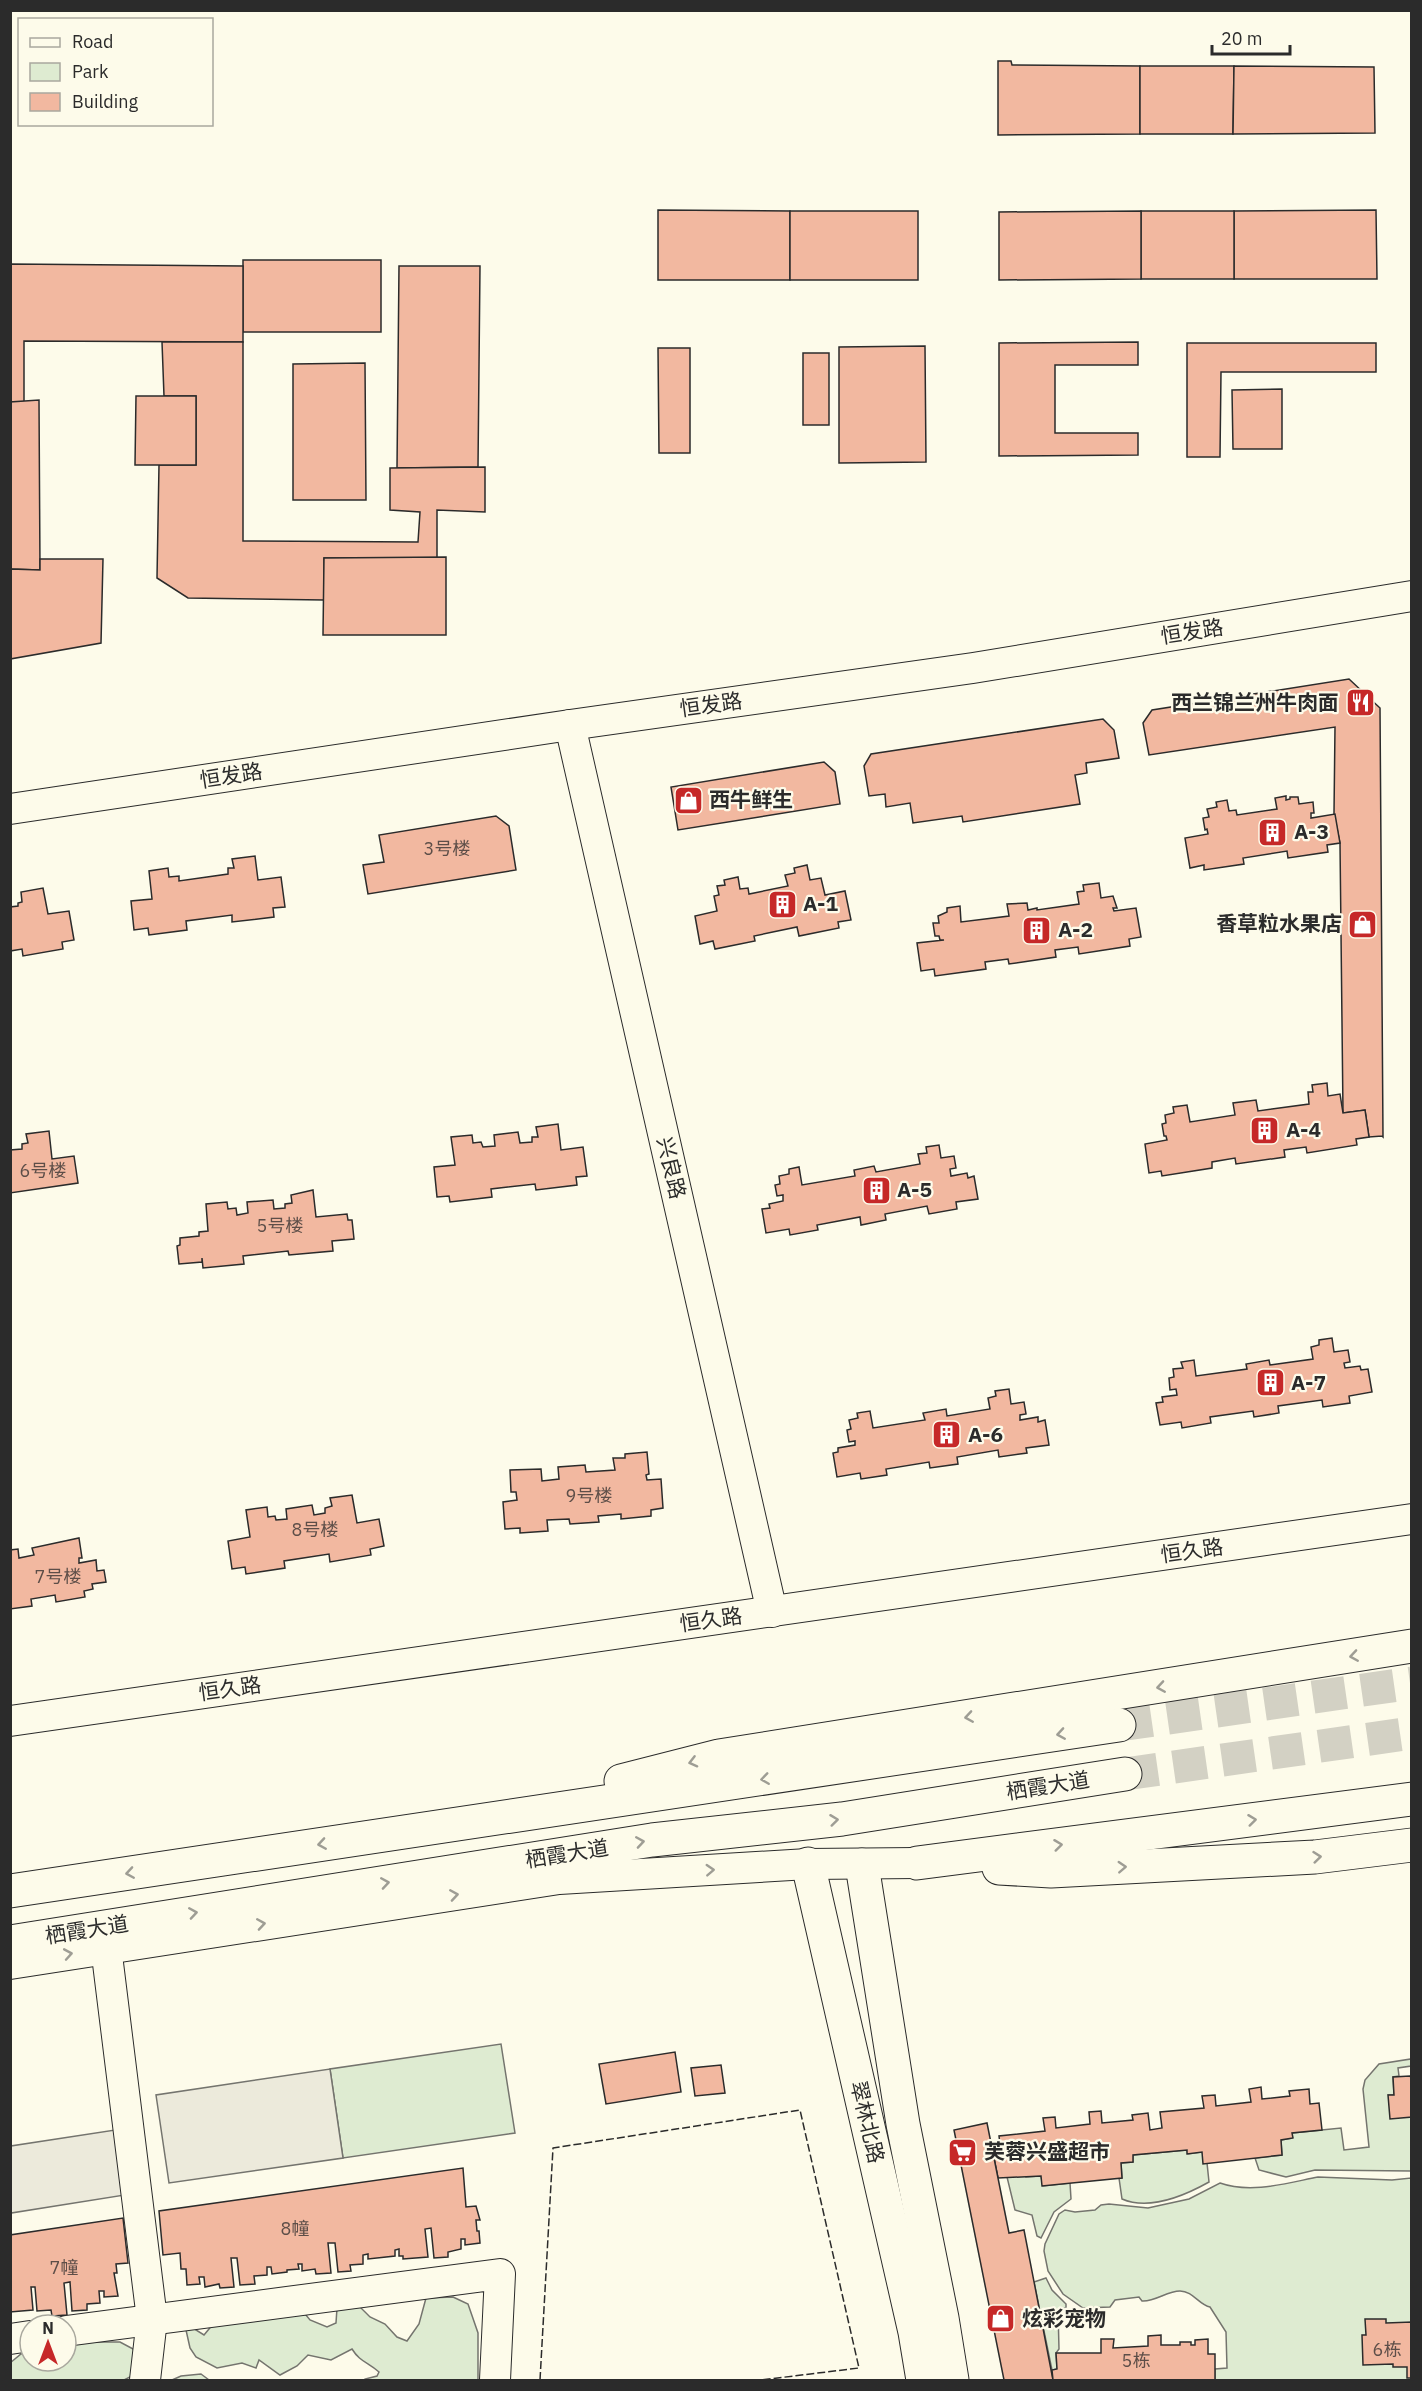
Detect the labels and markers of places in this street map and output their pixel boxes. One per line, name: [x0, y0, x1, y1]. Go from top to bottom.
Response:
restaurant icon: 西兰锦兰州牛肉面: [1344, 687, 1376, 719]
place label: 西兰锦兰州牛肉面: [1171, 688, 1339, 716]
shop icon: 西牛鲜生: [672, 784, 704, 816]
place label: 西牛鲜生: [709, 785, 793, 813]
building icon: A-3: [1257, 816, 1289, 848]
place label: A-3: [1294, 817, 1329, 845]
building icon: A-1: [766, 888, 798, 920]
place label: A-1: [803, 889, 839, 917]
shop icon: 香草粒水果店: [1347, 908, 1379, 940]
place label: 香草粒水果店: [1216, 909, 1342, 937]
building icon: A-2: [1021, 914, 1053, 946]
place label: A-2: [1058, 915, 1093, 943]
building icon: A-4: [1249, 1114, 1281, 1146]
place label: A-4: [1286, 1115, 1321, 1143]
building icon: A-5: [860, 1174, 892, 1206]
place label: A-5: [897, 1175, 932, 1203]
building icon: A-7: [1254, 1367, 1286, 1399]
place label: A-7: [1291, 1368, 1326, 1396]
building icon: A-6: [931, 1419, 963, 1451]
place label: A-6: [968, 1420, 1003, 1448]
supermarket icon: 芙蓉兴盛超市: [947, 2136, 979, 2168]
place label: 芙蓉兴盛超市: [984, 2137, 1110, 2165]
shop icon: 炫彩宠物: [985, 2303, 1017, 2335]
place label: 炫彩宠物: [1022, 2304, 1106, 2332]

